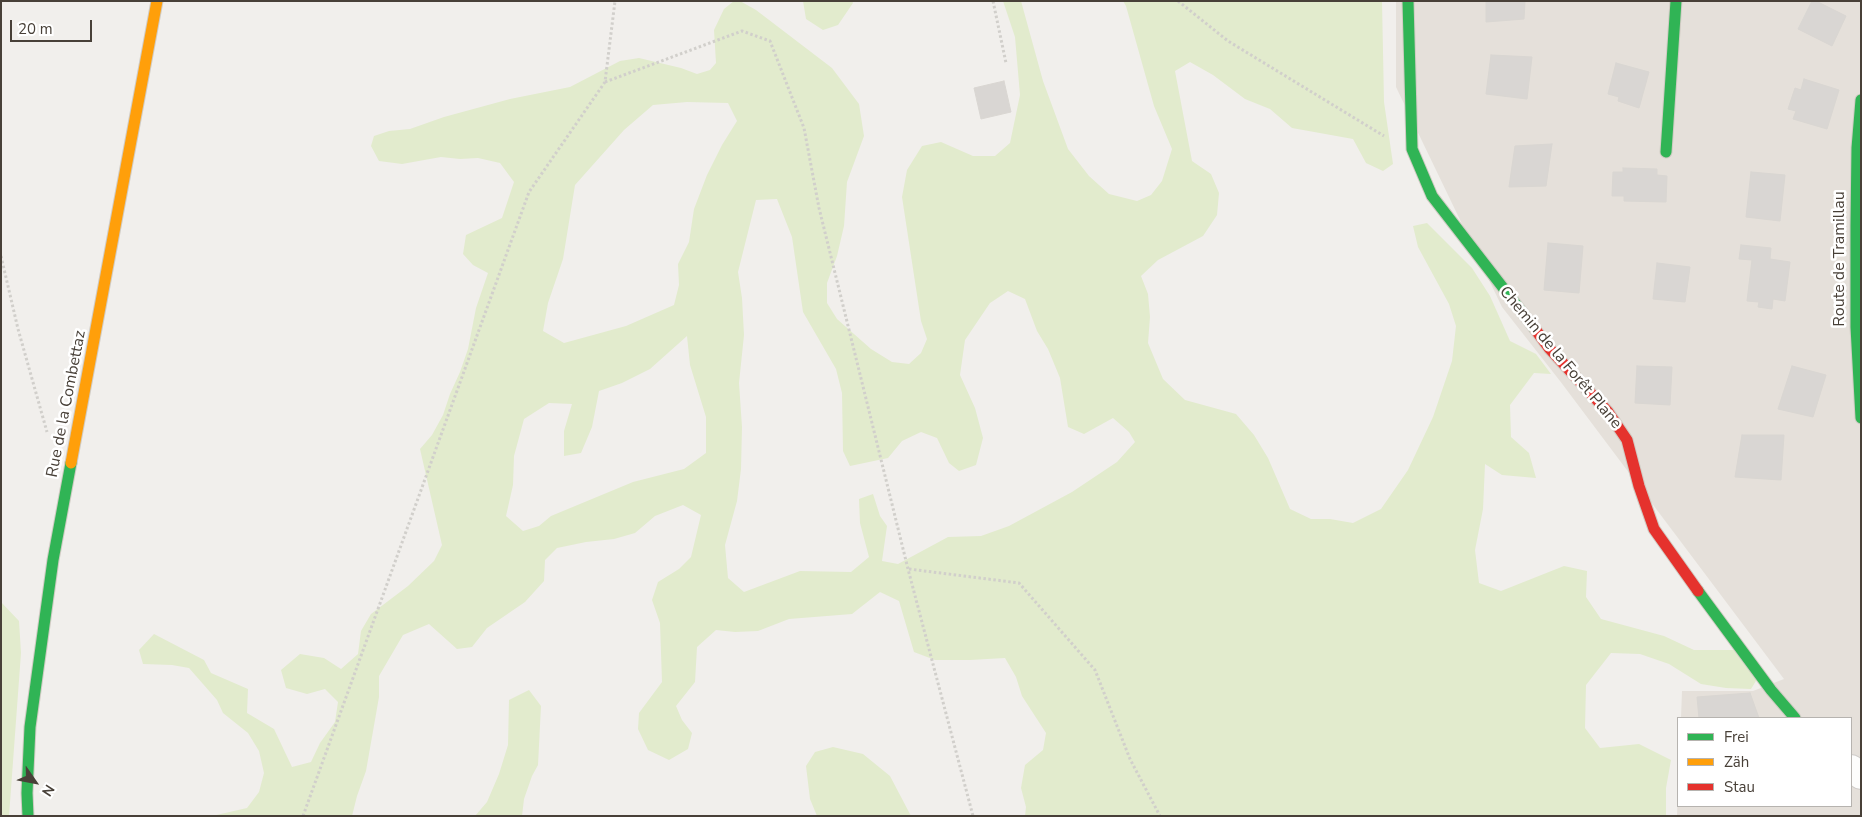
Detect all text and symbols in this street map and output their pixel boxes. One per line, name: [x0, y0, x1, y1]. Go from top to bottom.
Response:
scale bar: [12, 10, 95, 42]
text: 20 m: [18, 19, 53, 39]
street label: Route de Tramillau: [1830, 191, 1850, 327]
street label: Chemin de la Forêt Plane: [1495, 283, 1625, 433]
street label: Rue de la Combettaz: [43, 329, 91, 479]
legend: [1677, 717, 1852, 807]
text: Frei: [1724, 727, 1749, 747]
text: Zäh: [1724, 752, 1749, 772]
north arrow: [10, 757, 60, 807]
text: Stau: [1724, 777, 1755, 797]
text: N: [37, 781, 59, 800]

